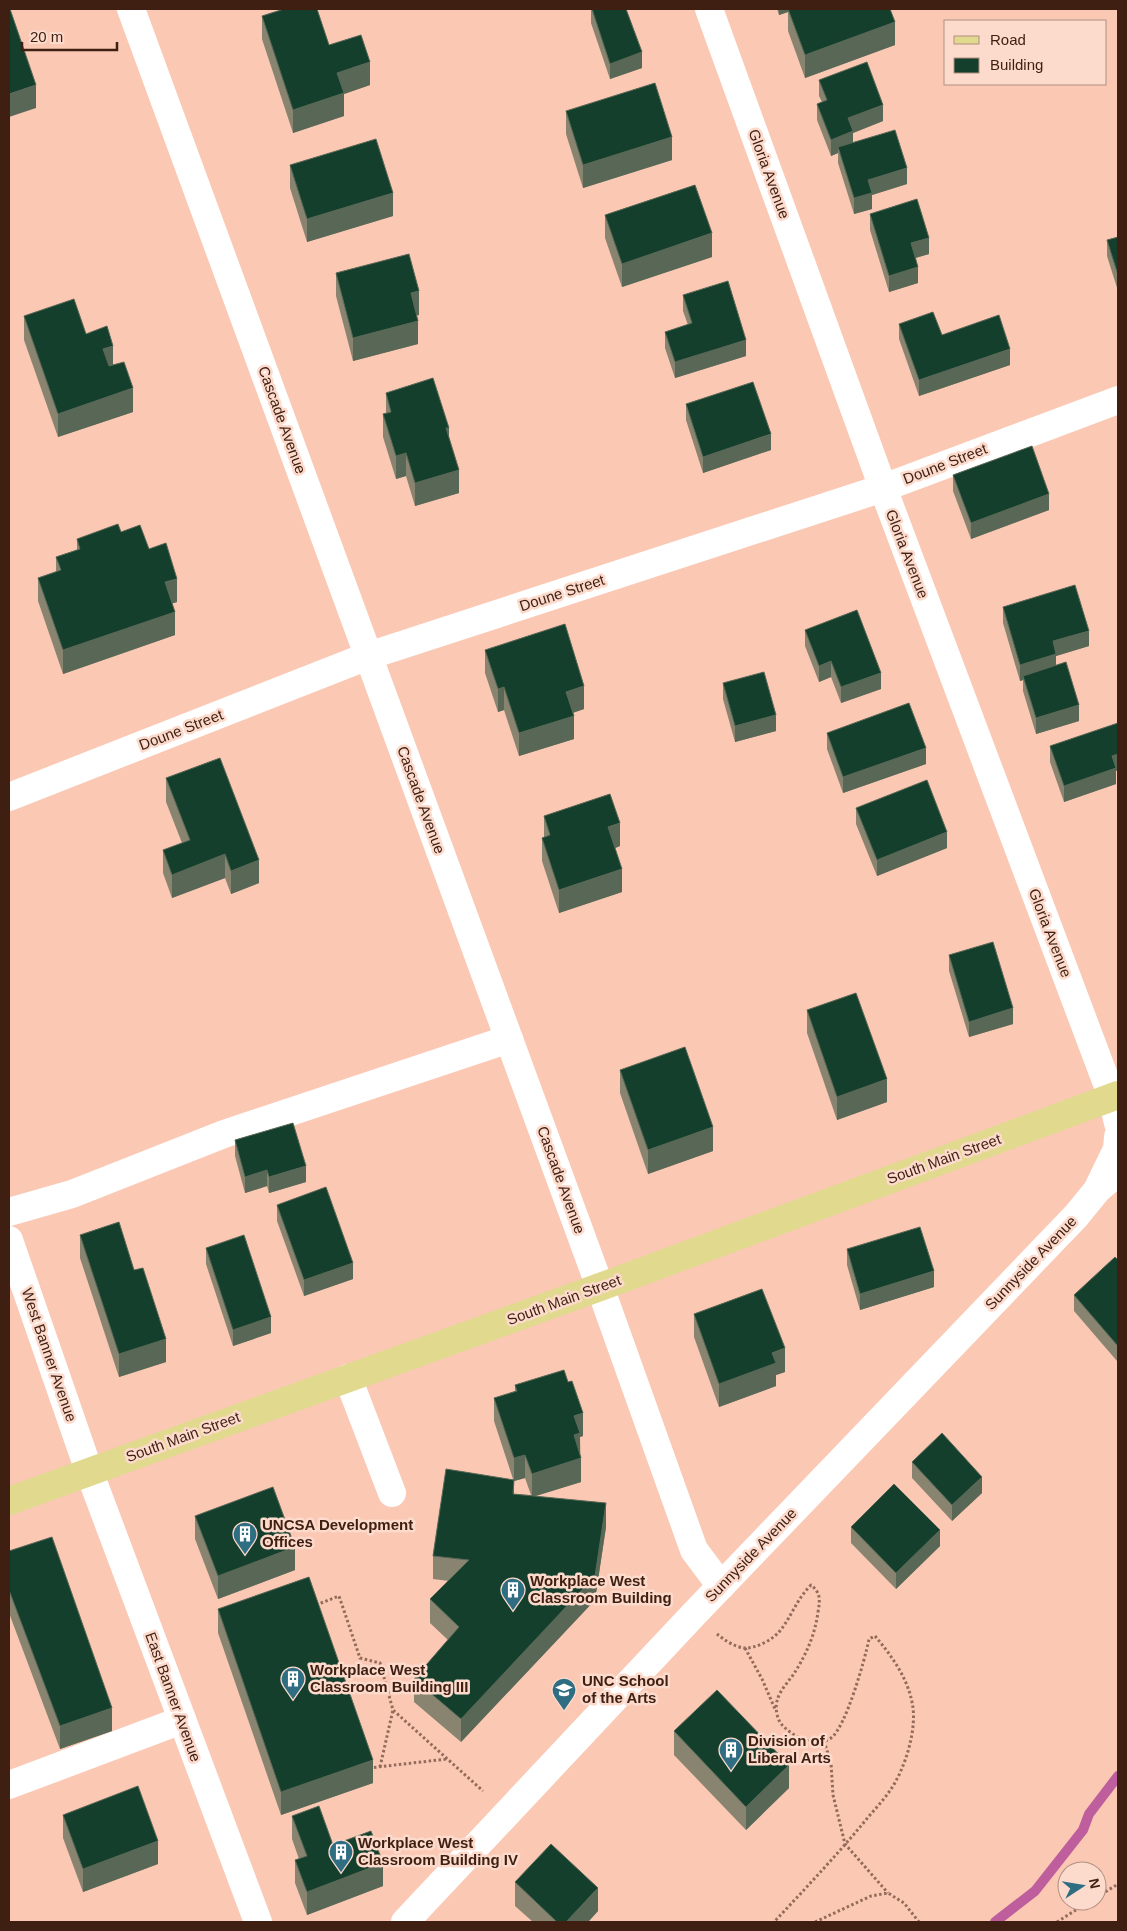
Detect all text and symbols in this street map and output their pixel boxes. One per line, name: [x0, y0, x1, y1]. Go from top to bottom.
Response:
scale bar: [22, 20, 118, 52]
legend: [944, 20, 1107, 85]
text: 20 m: [30, 28, 63, 45]
text: Road: [990, 31, 1026, 48]
text: Building: [990, 56, 1043, 73]
street label: Gloria Avenue: [745, 127, 794, 221]
street label: Cascade Avenue: [255, 364, 310, 476]
street label: Doune Street: [901, 439, 990, 487]
street label: Gloria Avenue: [883, 507, 932, 601]
street label: Doune Street: [517, 571, 607, 614]
street label: Doune Street: [137, 705, 226, 753]
street label: Cascade Avenue: [394, 744, 449, 856]
street label: Gloria Avenue: [1026, 886, 1075, 980]
street label: Cascade Avenue: [534, 1124, 589, 1236]
street label: South Main Street: [885, 1130, 1004, 1187]
street label: Sunnyside Avenue: [981, 1212, 1080, 1313]
street label: South Main Street: [505, 1271, 624, 1328]
street label: West Banner Avenue: [19, 1286, 80, 1424]
street label: South Main Street: [124, 1408, 243, 1465]
street label: Sunnyside Avenue: [701, 1504, 800, 1605]
place label: UNCSA Development Offices: [262, 1516, 413, 1550]
building icon: UNCSA Development Offices: [232, 1521, 258, 1555]
place label: Workplace West Classroom Building: [530, 1572, 672, 1606]
building icon: Workplace West Classroom Building: [500, 1577, 526, 1611]
street label: East Banner Avenue: [142, 1630, 205, 1764]
place label: Workplace West Classroom Building III: [310, 1661, 468, 1695]
building icon: Workplace West Classroom Building III: [280, 1666, 306, 1700]
place label: UNC School of the Arts: [582, 1672, 669, 1706]
school or university icon: UNC School of the Arts: [551, 1677, 577, 1711]
place label: Division of Liberal Arts: [748, 1732, 831, 1766]
building icon: Division of Liberal Arts: [718, 1737, 744, 1771]
place label: Workplace West Classroom Building IV: [358, 1834, 518, 1868]
building icon: Workplace West Classroom Building IV: [328, 1839, 354, 1873]
north arrow: [1057, 1861, 1107, 1911]
text: N: [1086, 1877, 1104, 1890]

